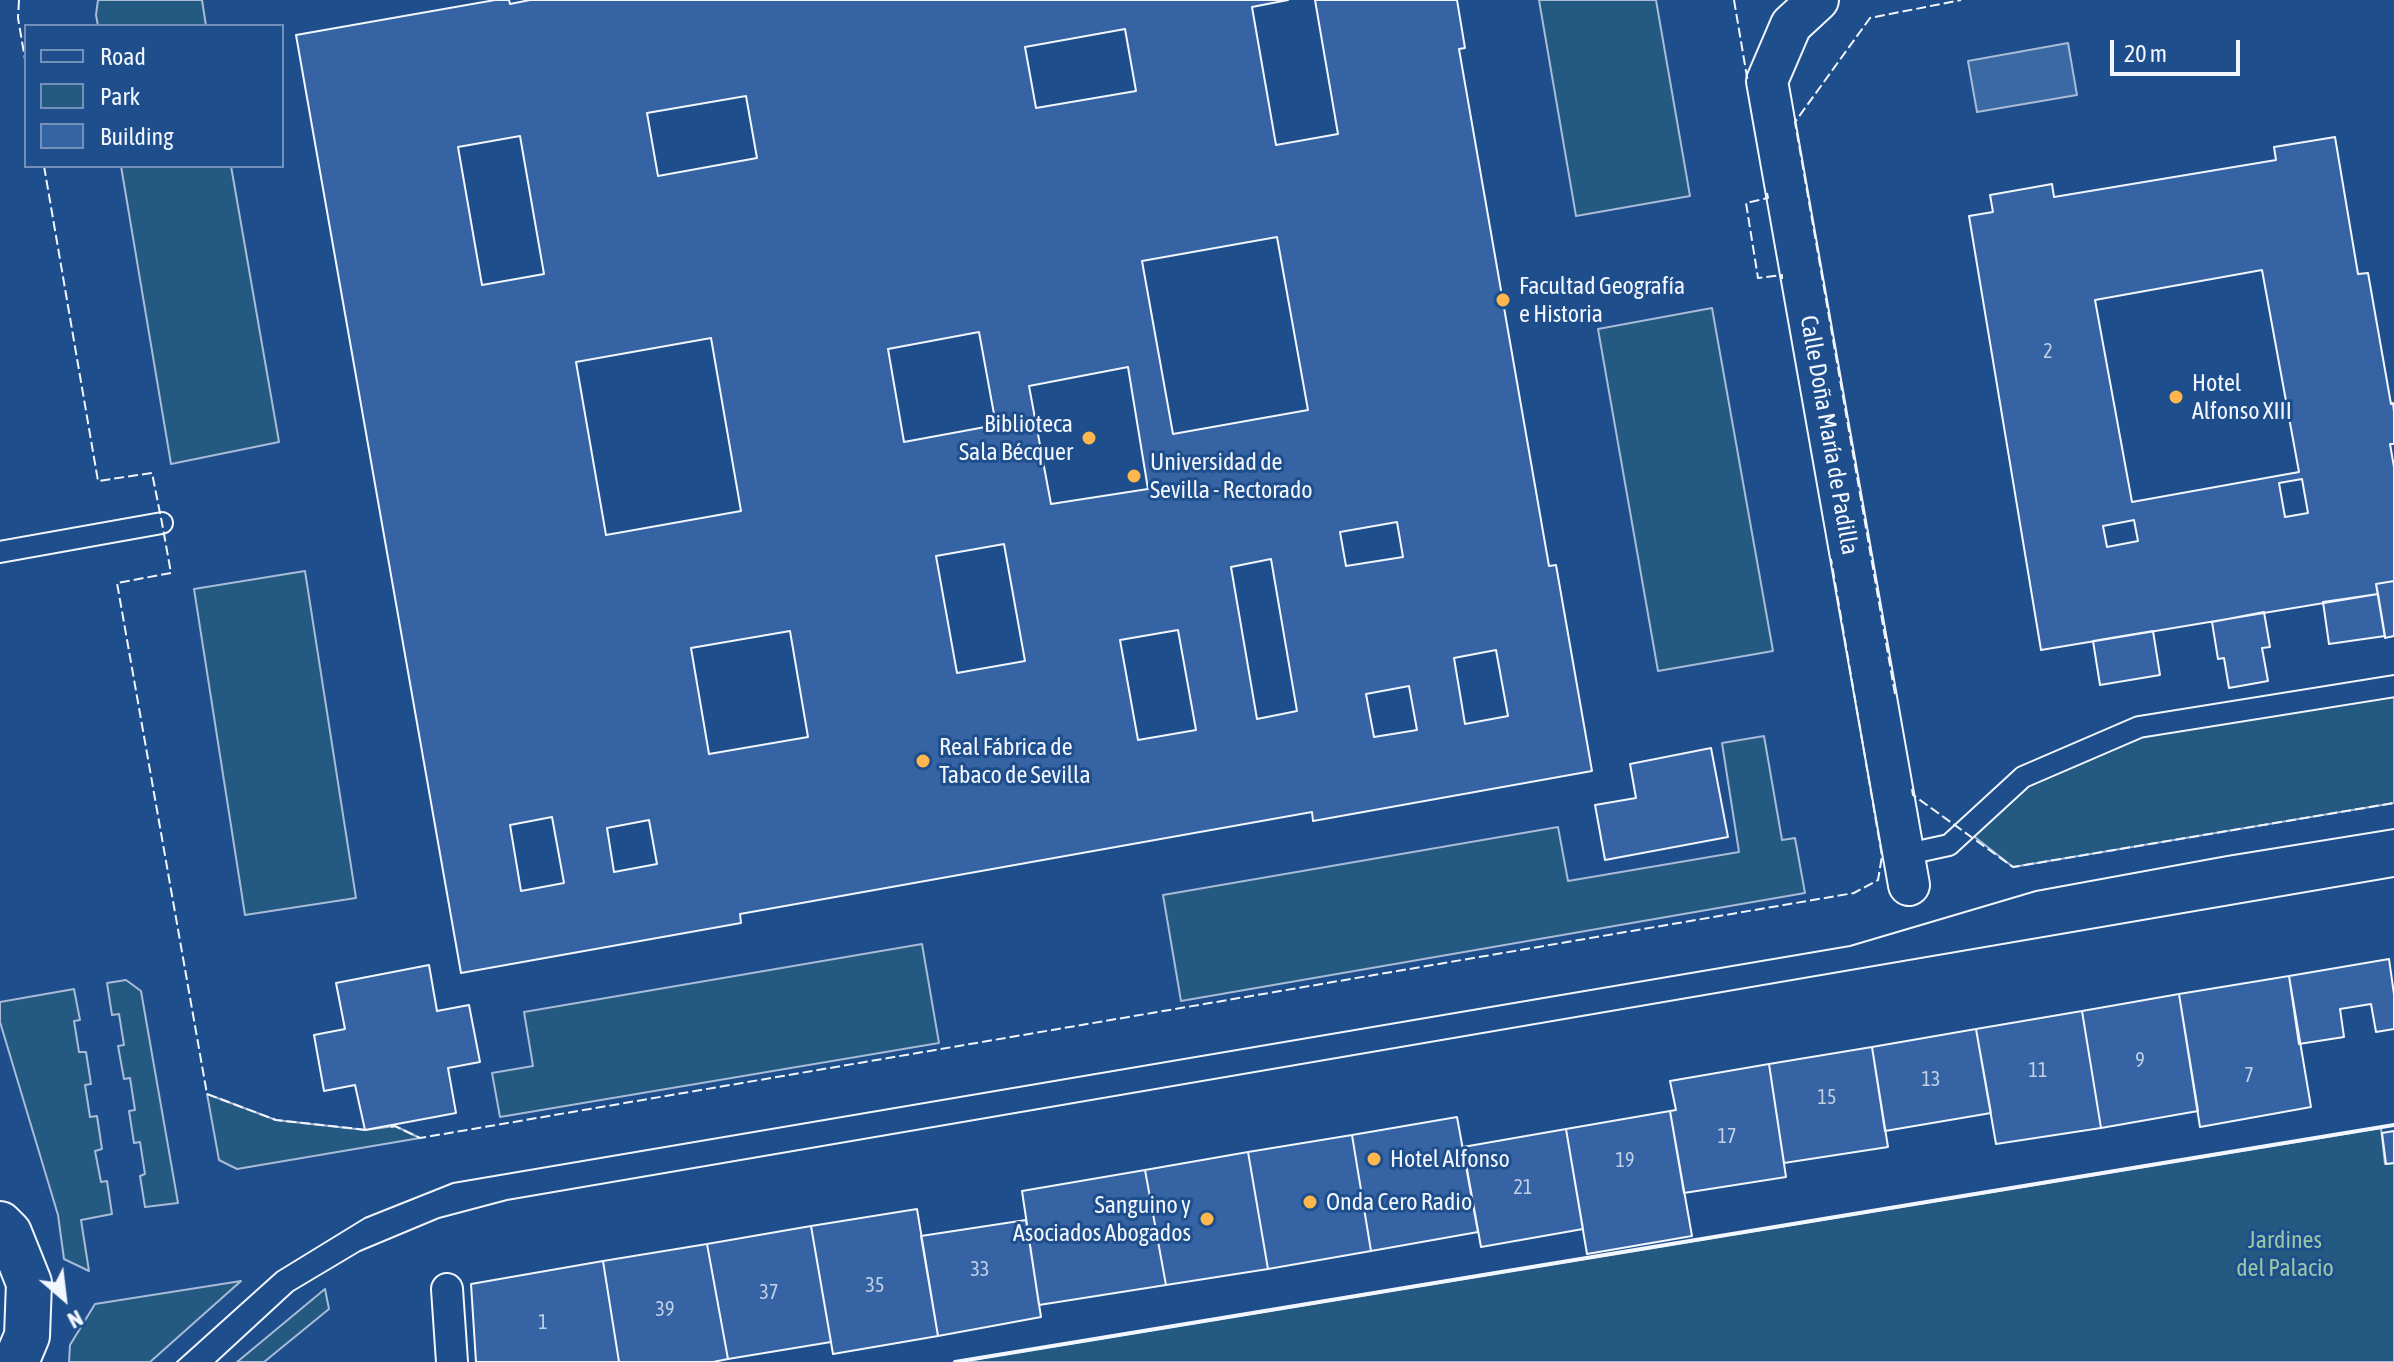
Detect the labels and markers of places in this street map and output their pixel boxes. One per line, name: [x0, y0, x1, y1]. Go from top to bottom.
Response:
place label: Facultad Geografía e Historia: [1519, 272, 1685, 328]
marker: Facultad Geografía e Historia: [1494, 291, 1512, 309]
place label: Hotel Alfonso XIII: [2192, 369, 2292, 425]
marker: Hotel Alfonso XIII: [2167, 388, 2185, 406]
place label: Biblioteca Sala Bécquer: [959, 410, 1073, 466]
marker: Biblioteca Sala Bécquer: [1080, 429, 1098, 447]
place label: Universidad de Sevilla - Rectorado: [1150, 448, 1313, 504]
marker: Universidad de Sevilla - Rectorado: [1125, 467, 1143, 485]
place label: Real Fábrica de Tabaco de Sevilla: [939, 733, 1091, 789]
marker: Real Fábrica de Tabaco de Sevilla: [914, 752, 932, 770]
place label: Hotel Alfonso: [1390, 1145, 1510, 1173]
marker: Hotel Alfonso: [1365, 1150, 1383, 1168]
place label: Onda Cero Radio: [1326, 1188, 1472, 1216]
place label: Sanguino y Asociados Abogados: [1013, 1191, 1191, 1247]
marker: Onda Cero Radio: [1301, 1193, 1319, 1211]
marker: Sanguino y Asociados Abogados: [1198, 1210, 1216, 1228]

